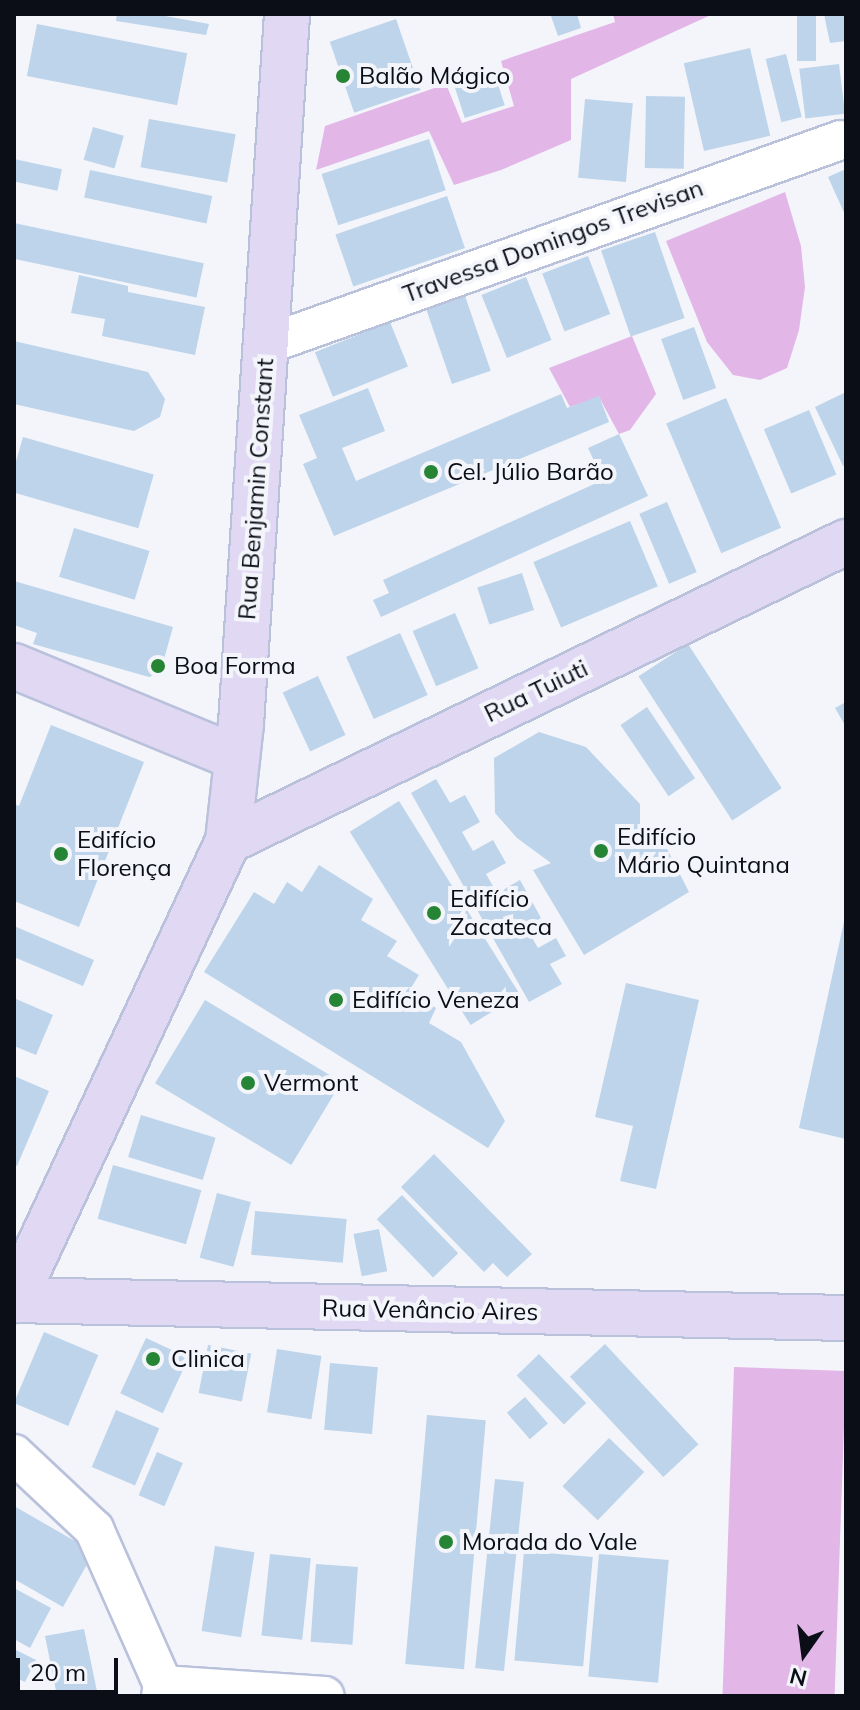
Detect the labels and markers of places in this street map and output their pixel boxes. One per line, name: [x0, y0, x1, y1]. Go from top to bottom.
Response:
place label: Balão Mágico: [359, 62, 510, 90]
marker: Balão Mágico: [334, 67, 352, 85]
place label: Cel. Júlio Barão: [447, 458, 614, 486]
marker: Cel. Júlio Barão: [422, 463, 440, 481]
place label: Boa Forma: [174, 652, 296, 680]
marker: Boa Forma: [149, 657, 167, 675]
place label: Edifício Mário Quintana: [617, 823, 790, 879]
place label: Edifício Florença: [77, 826, 172, 882]
marker: Edifício Mário Quintana: [592, 842, 610, 860]
marker: Edifício Florença: [52, 845, 70, 863]
place label: Edifício Zacateca: [450, 885, 552, 941]
marker: Edifício Zacateca: [425, 904, 443, 922]
place label: Edifício Veneza: [352, 986, 520, 1014]
marker: Edifício Veneza: [327, 991, 345, 1009]
place label: Vermont: [264, 1069, 358, 1097]
marker: Vermont: [239, 1074, 257, 1092]
place label: Clinica: [171, 1345, 245, 1373]
marker: Clinica: [142, 1348, 164, 1370]
place label: Morada do Vale: [462, 1528, 637, 1556]
marker: Morada do Vale: [437, 1533, 455, 1551]

